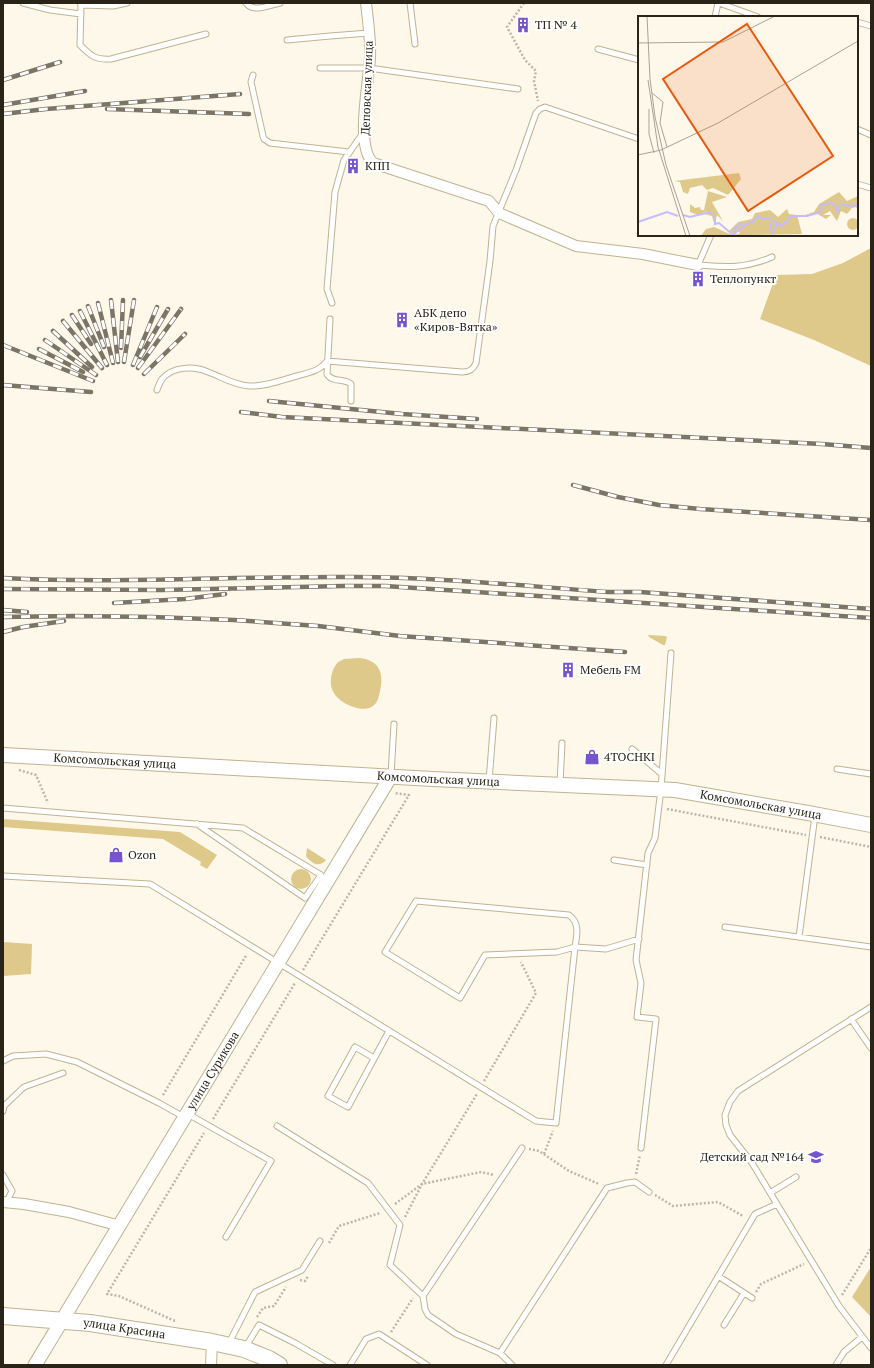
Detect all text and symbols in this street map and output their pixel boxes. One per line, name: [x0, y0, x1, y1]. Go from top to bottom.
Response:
building icon: ТП № 4: [514, 16, 532, 34]
inset map: [638, 16, 858, 236]
place label: ТП № 4: [535, 17, 577, 32]
street label: Деповская улица: [357, 40, 376, 136]
building icon: КПП: [344, 157, 362, 175]
place label: КПП: [365, 158, 390, 173]
building icon: Теплопункт: [689, 270, 707, 288]
place label: Теплопункт: [710, 271, 776, 286]
place label: АБК депо «Киров-Вятка»: [414, 305, 498, 334]
building icon: АБК депо «Киров-Вятка»: [393, 311, 411, 329]
building icon: Мебель FM: [559, 661, 577, 679]
place label: Мебель FM: [580, 662, 642, 677]
shop icon: 4TOCHKI: [583, 748, 601, 766]
place label: 4TOCHKI: [604, 749, 655, 764]
street label: Комсомольская улица: [53, 750, 177, 772]
street label: Комсомольская улица: [376, 768, 500, 789]
street label: Комсомольская улица: [699, 786, 823, 822]
shop icon: Ozon: [107, 846, 125, 864]
place label: Ozon: [128, 847, 156, 862]
street label: улица Сурикова: [183, 1028, 242, 1113]
school or university icon: Детский сад №164: [807, 1148, 825, 1166]
place label: Детский сад №164: [700, 1149, 805, 1164]
street label: улица Красина: [82, 1314, 167, 1342]

